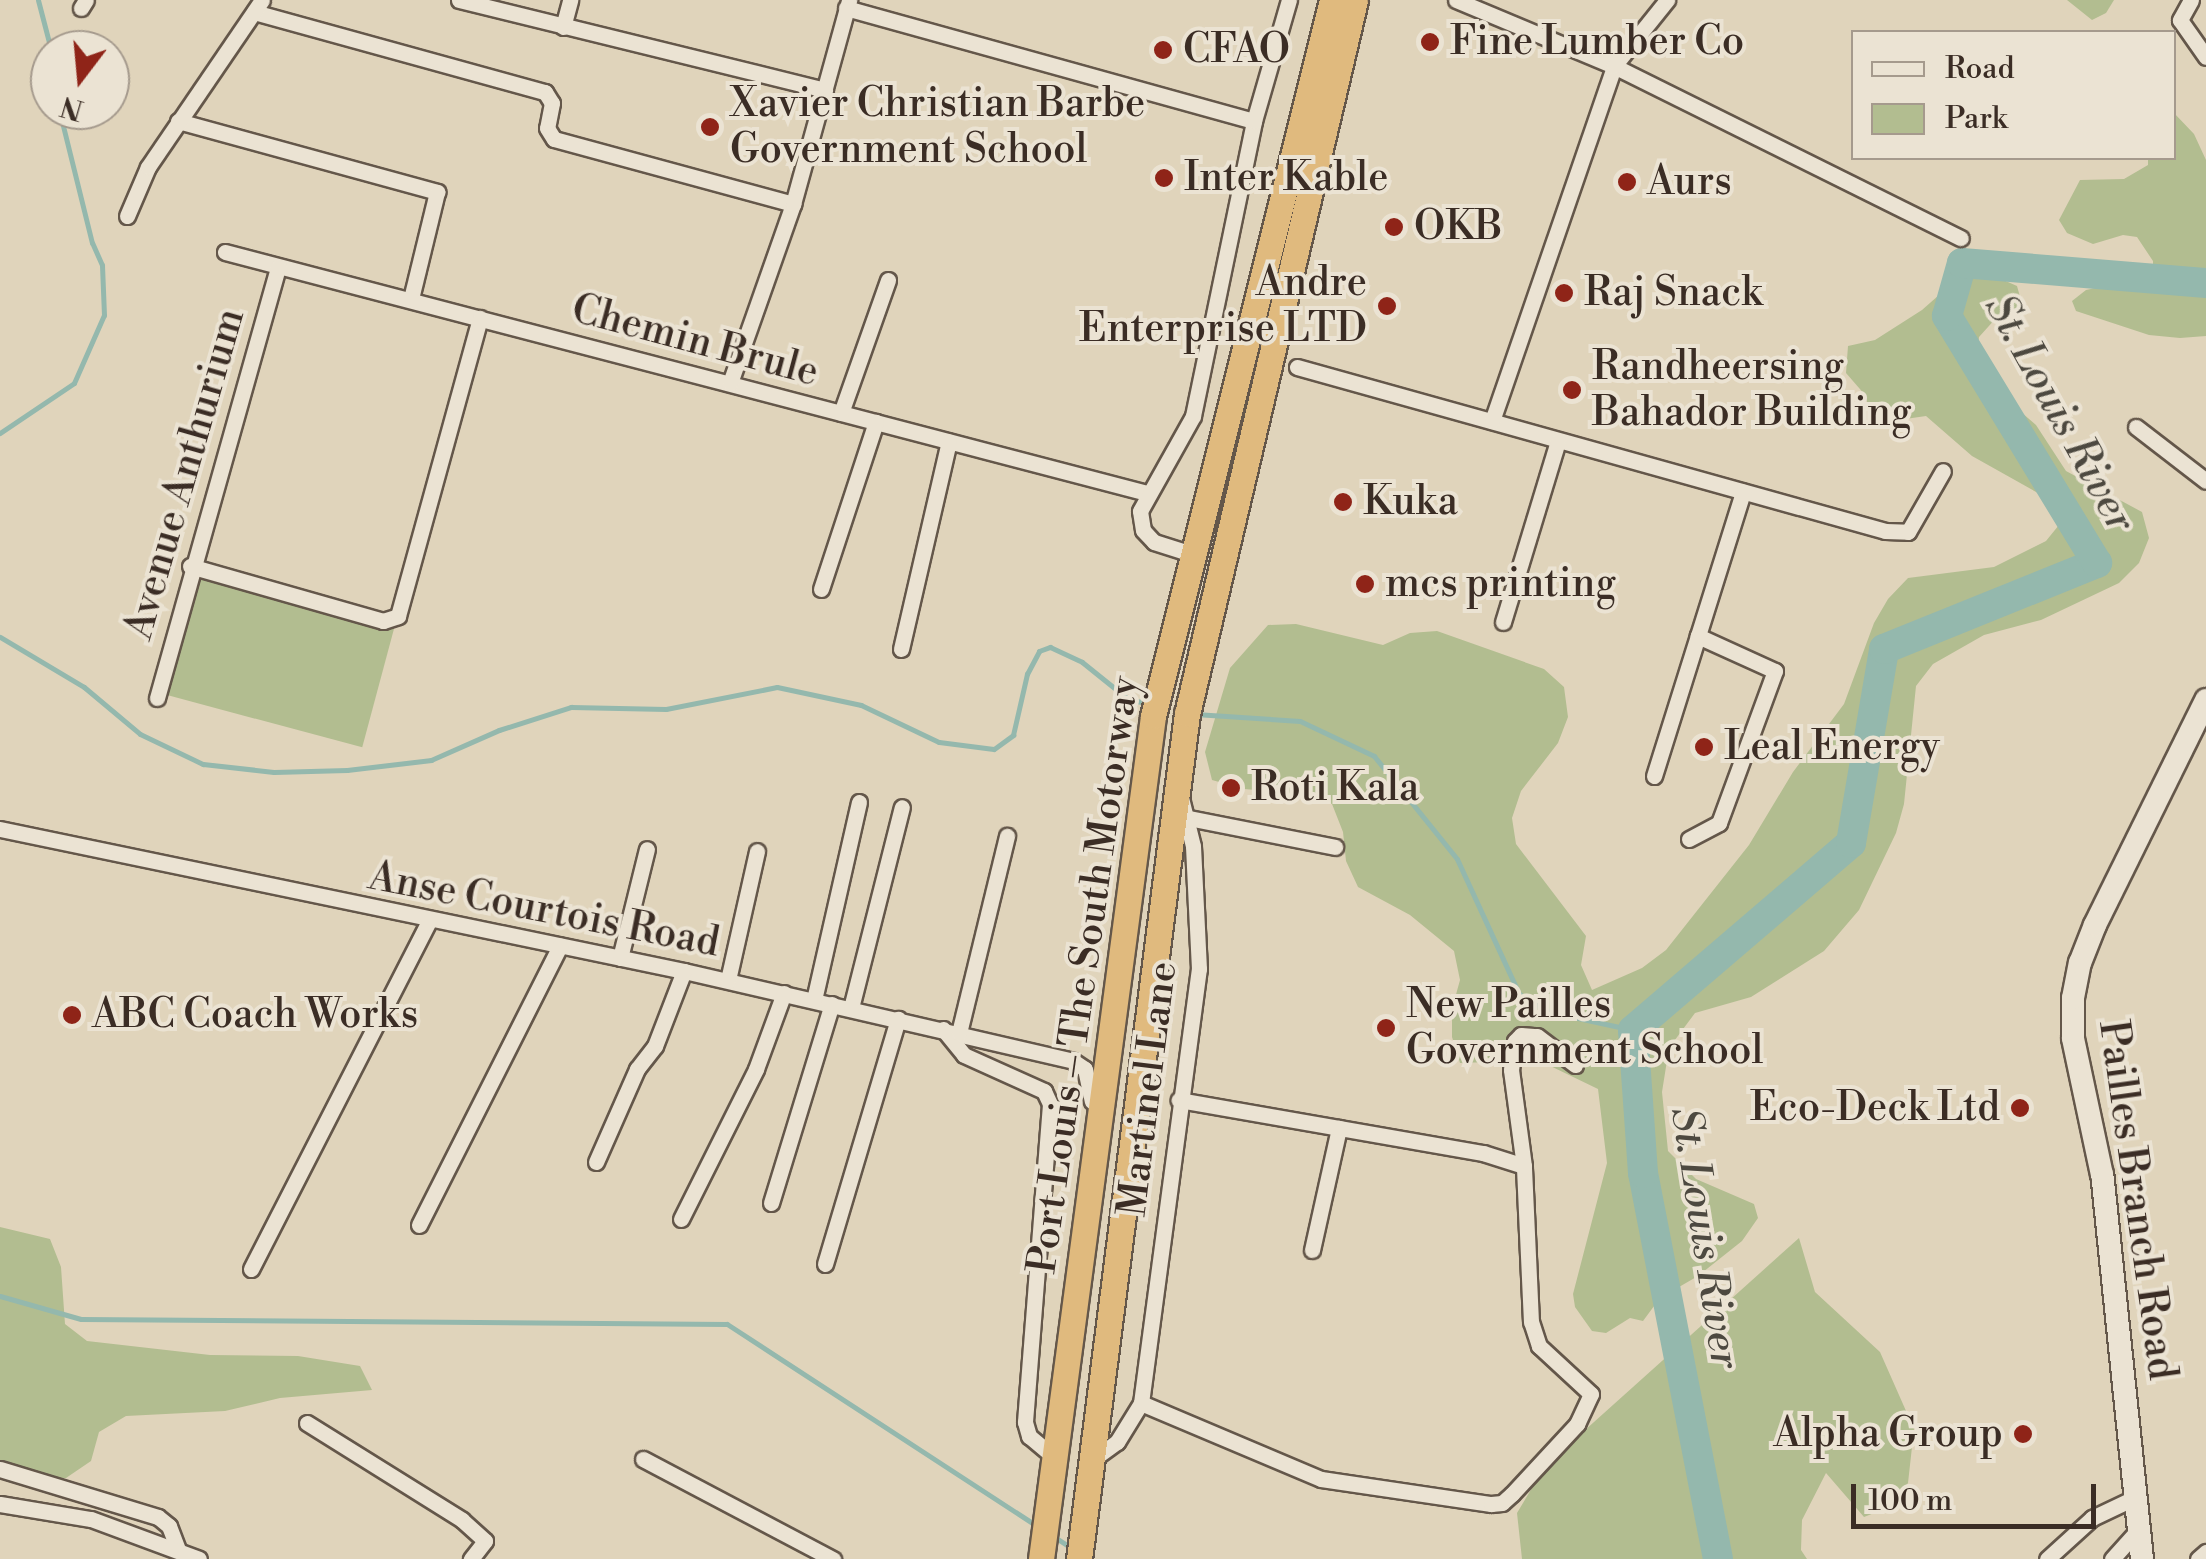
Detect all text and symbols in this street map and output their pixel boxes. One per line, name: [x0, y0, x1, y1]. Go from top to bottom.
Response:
place label: Fine Lumber Co: [1450, 18, 1744, 66]
place label: CFAO: [1183, 26, 1290, 74]
north arrow: [30, 30, 130, 130]
legend: [1851, 30, 2176, 160]
marker: Fine Lumber Co: [1419, 31, 1441, 53]
marker: CFAO: [1152, 39, 1174, 61]
text: Road: [1945, 50, 2015, 88]
place label: Xavier Christian Barbe Government School: [730, 80, 1145, 174]
text: N: [57, 88, 88, 127]
text: Park: [1945, 100, 2007, 138]
marker: Xavier Christian Barbe Government School: [699, 116, 721, 138]
place label: Inter Kable: [1184, 154, 1388, 202]
place label: Aurs: [1647, 158, 1732, 206]
marker: Inter Kable: [1153, 167, 1175, 189]
marker: Aurs: [1616, 171, 1638, 193]
place label: OKB: [1414, 203, 1503, 251]
marker: OKB: [1383, 216, 1405, 238]
place label: Andre Enterprise LTD: [1079, 259, 1367, 353]
place label: Raj Snack: [1584, 269, 1762, 317]
marker: Raj Snack: [1553, 282, 1575, 304]
street label: Chemin Brule: [567, 285, 823, 397]
water label: St. Louis River: [1973, 286, 2145, 542]
marker: Andre Enterprise LTD: [1376, 295, 1398, 317]
street label: Avenue Anthurium: [115, 303, 255, 645]
place label: Randheersing Bahador Building: [1592, 343, 1912, 437]
marker: Randheersing Bahador Building: [1561, 379, 1583, 401]
place label: Kuka: [1363, 478, 1458, 526]
marker: Kuka: [1332, 491, 1354, 513]
place label: mcs printing: [1385, 560, 1616, 608]
marker: mcs printing: [1354, 573, 1376, 595]
street label: Port Louis – The South Motorway: [1018, 673, 1150, 1277]
place label: Leal Energy: [1724, 723, 1940, 771]
marker: Leal Energy: [1693, 736, 1715, 758]
place label: Roti Kala: [1251, 764, 1419, 812]
marker: Roti Kala: [1220, 777, 1242, 799]
street label: Anse Courtois Road: [365, 852, 723, 968]
street label: Martinel Lane: [1109, 959, 1187, 1219]
place label: New Pailles Government School: [1406, 981, 1763, 1075]
place label: ABC Coach Works: [92, 991, 418, 1039]
marker: ABC Coach Works: [61, 1004, 83, 1026]
marker: New Pailles Government School: [1375, 1017, 1397, 1039]
street label: Pailles Branch Road: [2088, 1017, 2186, 1383]
place label: Eco-Deck Ltd: [1750, 1084, 2000, 1132]
marker: Eco-Deck Ltd: [2009, 1097, 2031, 1119]
water label: St. Louis River: [1658, 1104, 1750, 1372]
place label: Alpha Group: [1774, 1410, 2003, 1458]
marker: Alpha Group: [2012, 1423, 2034, 1445]
scale bar: [1856, 1464, 2101, 1526]
text: 100 m: [1868, 1482, 1952, 1520]

